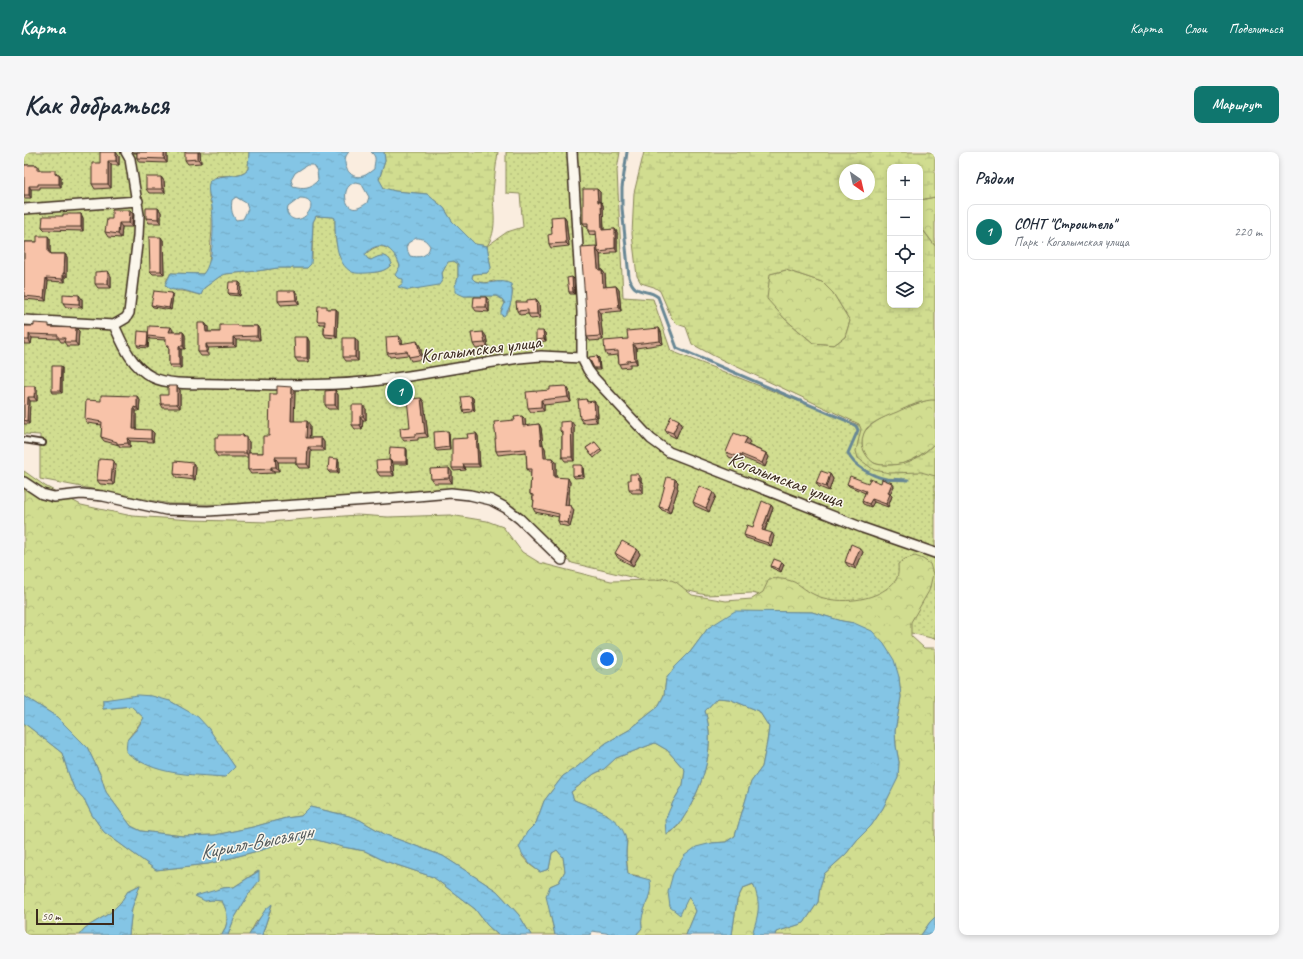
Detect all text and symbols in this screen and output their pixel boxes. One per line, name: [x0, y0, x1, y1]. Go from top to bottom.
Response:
text: Карта: [20, 16, 65, 40]
text: Карта: [1130, 20, 1162, 37]
text: Слои: [1184, 20, 1207, 37]
text: Поделиться: [1229, 20, 1283, 37]
button: Маршрут: [1194, 86, 1279, 123]
text: Как добраться: [24, 87, 169, 122]
north arrow: [839, 164, 875, 200]
map controls: [887, 164, 923, 308]
button: +: [887, 164, 923, 200]
text: Рядом: [975, 168, 1013, 189]
button: −: [887, 200, 923, 236]
text: СОНТ "Строитель": [1014, 215, 1116, 234]
text: 1: [986, 224, 992, 240]
text: 220 m: [1234, 224, 1262, 240]
text: Парк · Когалымская улица: [1014, 234, 1129, 250]
button: locate: [887, 236, 923, 272]
button: layers: [887, 272, 923, 308]
street label: Когалымская улица: [419, 330, 544, 368]
pin: 1: [387, 377, 413, 407]
street label: Когалымская улица: [725, 447, 848, 513]
your location: [597, 649, 617, 669]
water label: Кирилл-Высъягун: [198, 818, 317, 865]
scale bar: [36, 907, 114, 926]
text: 50 m: [42, 909, 61, 923]

